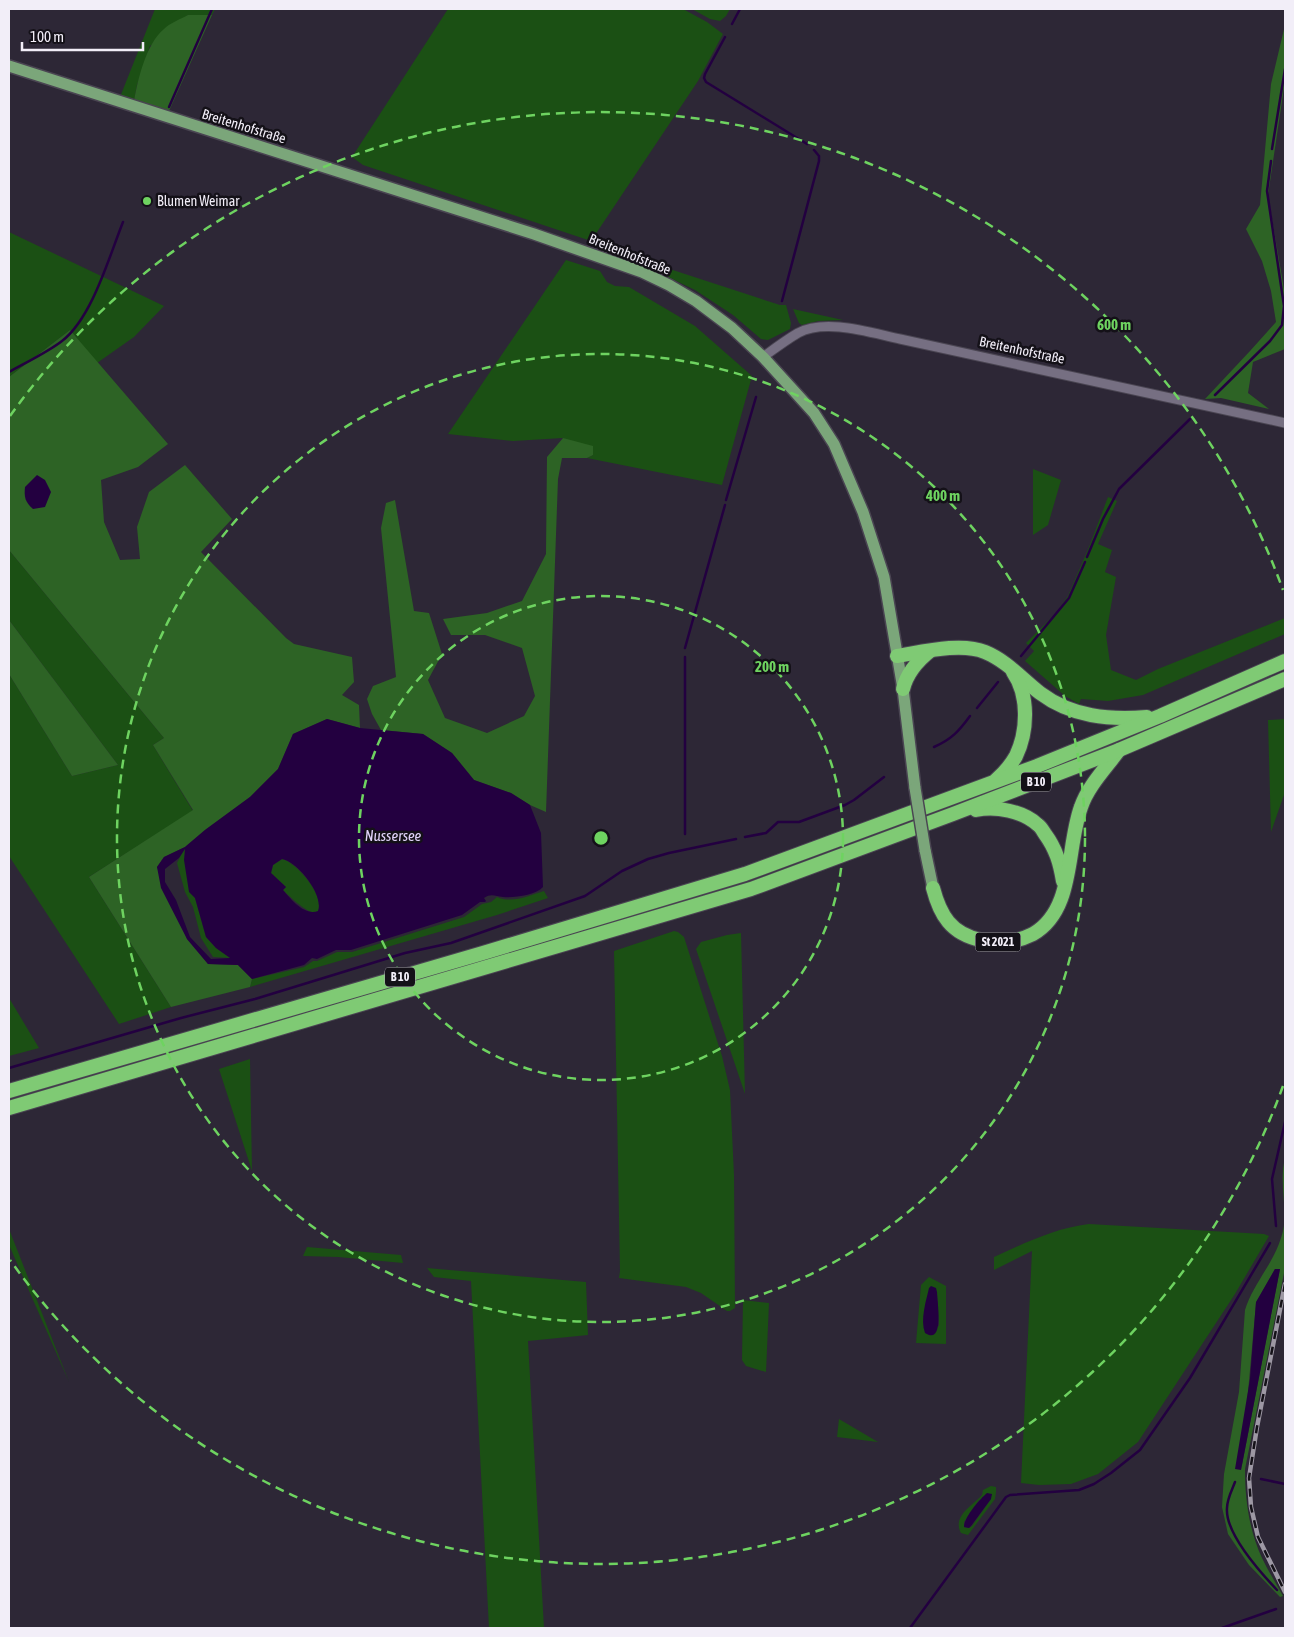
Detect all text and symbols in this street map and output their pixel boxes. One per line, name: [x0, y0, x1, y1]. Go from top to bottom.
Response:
scale bar: [22, 20, 144, 52]
text: 100 m: [30, 28, 64, 45]
street label: Breitenhofstraße: [200, 106, 288, 146]
place label: Blumen Weimar: [157, 193, 240, 209]
marker: Blumen Weimar: [141, 195, 153, 207]
street label: Breitenhofstraße: [587, 230, 673, 278]
text: 600 m: [1097, 316, 1131, 333]
street label: Breitenhofstraße: [978, 333, 1066, 367]
text: 400 m: [925, 487, 960, 504]
text: 200 m: [755, 658, 789, 675]
road number: B 10: [1021, 772, 1051, 792]
water label: Nussersee: [365, 827, 421, 844]
centre of rings: [592, 829, 610, 847]
road number: St 2021: [976, 932, 1020, 952]
road number: B 10: [385, 968, 415, 986]

